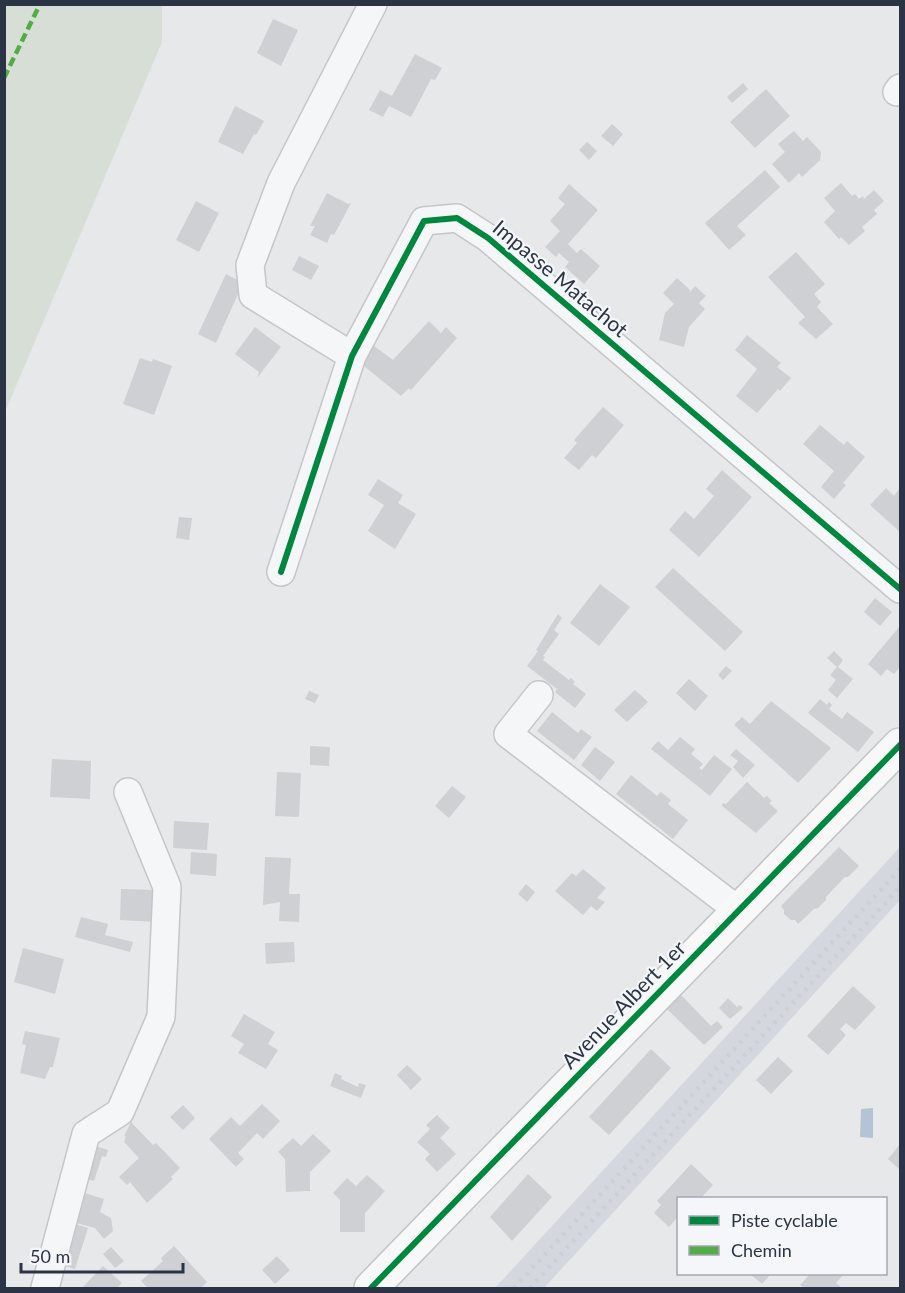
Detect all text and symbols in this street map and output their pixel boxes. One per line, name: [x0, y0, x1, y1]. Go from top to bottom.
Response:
street label: Impasse Matachot: [488, 214, 634, 342]
street label: Avenue Albert 1er: [556, 935, 690, 1073]
legend: [677, 1197, 887, 1275]
text: Piste cyclable: [731, 1209, 838, 1231]
scale bar: [21, 1236, 183, 1274]
text: Chemin: [731, 1239, 792, 1261]
text: 50 m: [30, 1245, 70, 1267]

